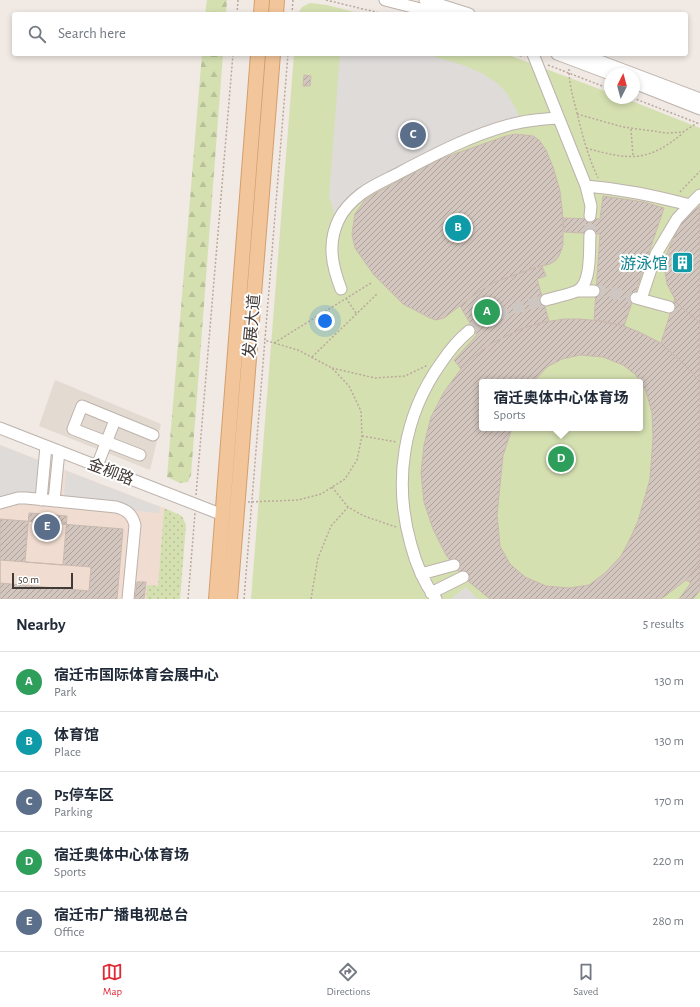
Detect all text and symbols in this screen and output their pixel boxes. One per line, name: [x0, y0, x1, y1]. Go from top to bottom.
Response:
search box: [12, 12, 688, 56]
icon: search: [26, 23, 48, 45]
text: Search here: [58, 26, 126, 41]
north arrow: [604, 68, 640, 104]
pin: C: [400, 120, 426, 150]
pin: B: [445, 213, 471, 243]
building icon: 游泳馆: [670, 250, 696, 276]
place label: 游泳馆: [620, 255, 668, 272]
street label: 发展大道: [240, 293, 263, 359]
pin: A: [474, 297, 500, 327]
your location: [315, 311, 335, 331]
popup: [479, 379, 643, 431]
text: 宿迁奥体中心体育场: [493, 391, 629, 406]
text: Sports: [493, 409, 526, 422]
pin: D: [548, 444, 574, 474]
street label: 金柳路: [85, 455, 136, 488]
pin: E: [34, 512, 60, 542]
scale bar: [12, 571, 73, 590]
text: 50 m: [18, 574, 39, 585]
text: Nearby: [16, 616, 66, 633]
text: 5 results: [643, 618, 684, 631]
text: 宿迁市国际体育会展中心: [54, 668, 219, 683]
text: A: [25, 675, 33, 688]
text: 130 m: [655, 675, 684, 688]
text: Park: [54, 686, 76, 699]
text: 体育馆: [54, 728, 99, 743]
text: B: [25, 735, 33, 748]
text: 130 m: [655, 735, 684, 748]
text: Place: [54, 746, 81, 759]
text: P5停车区: [54, 788, 114, 803]
text: C: [26, 795, 32, 808]
text: 170 m: [655, 795, 684, 808]
text: Parking: [54, 806, 93, 819]
text: 宿迁奥体中心体育场: [54, 848, 189, 863]
text: D: [25, 855, 33, 868]
text: 220 m: [653, 855, 684, 868]
text: Sports: [54, 866, 86, 879]
text: 宿迁市广播电视总台: [54, 908, 189, 923]
text: E: [26, 915, 32, 928]
text: 280 m: [653, 915, 684, 928]
text: Office: [54, 926, 84, 939]
tab: Map: [101, 961, 123, 998]
tab: Directions: [326, 961, 370, 998]
tab: Saved: [573, 961, 598, 998]

